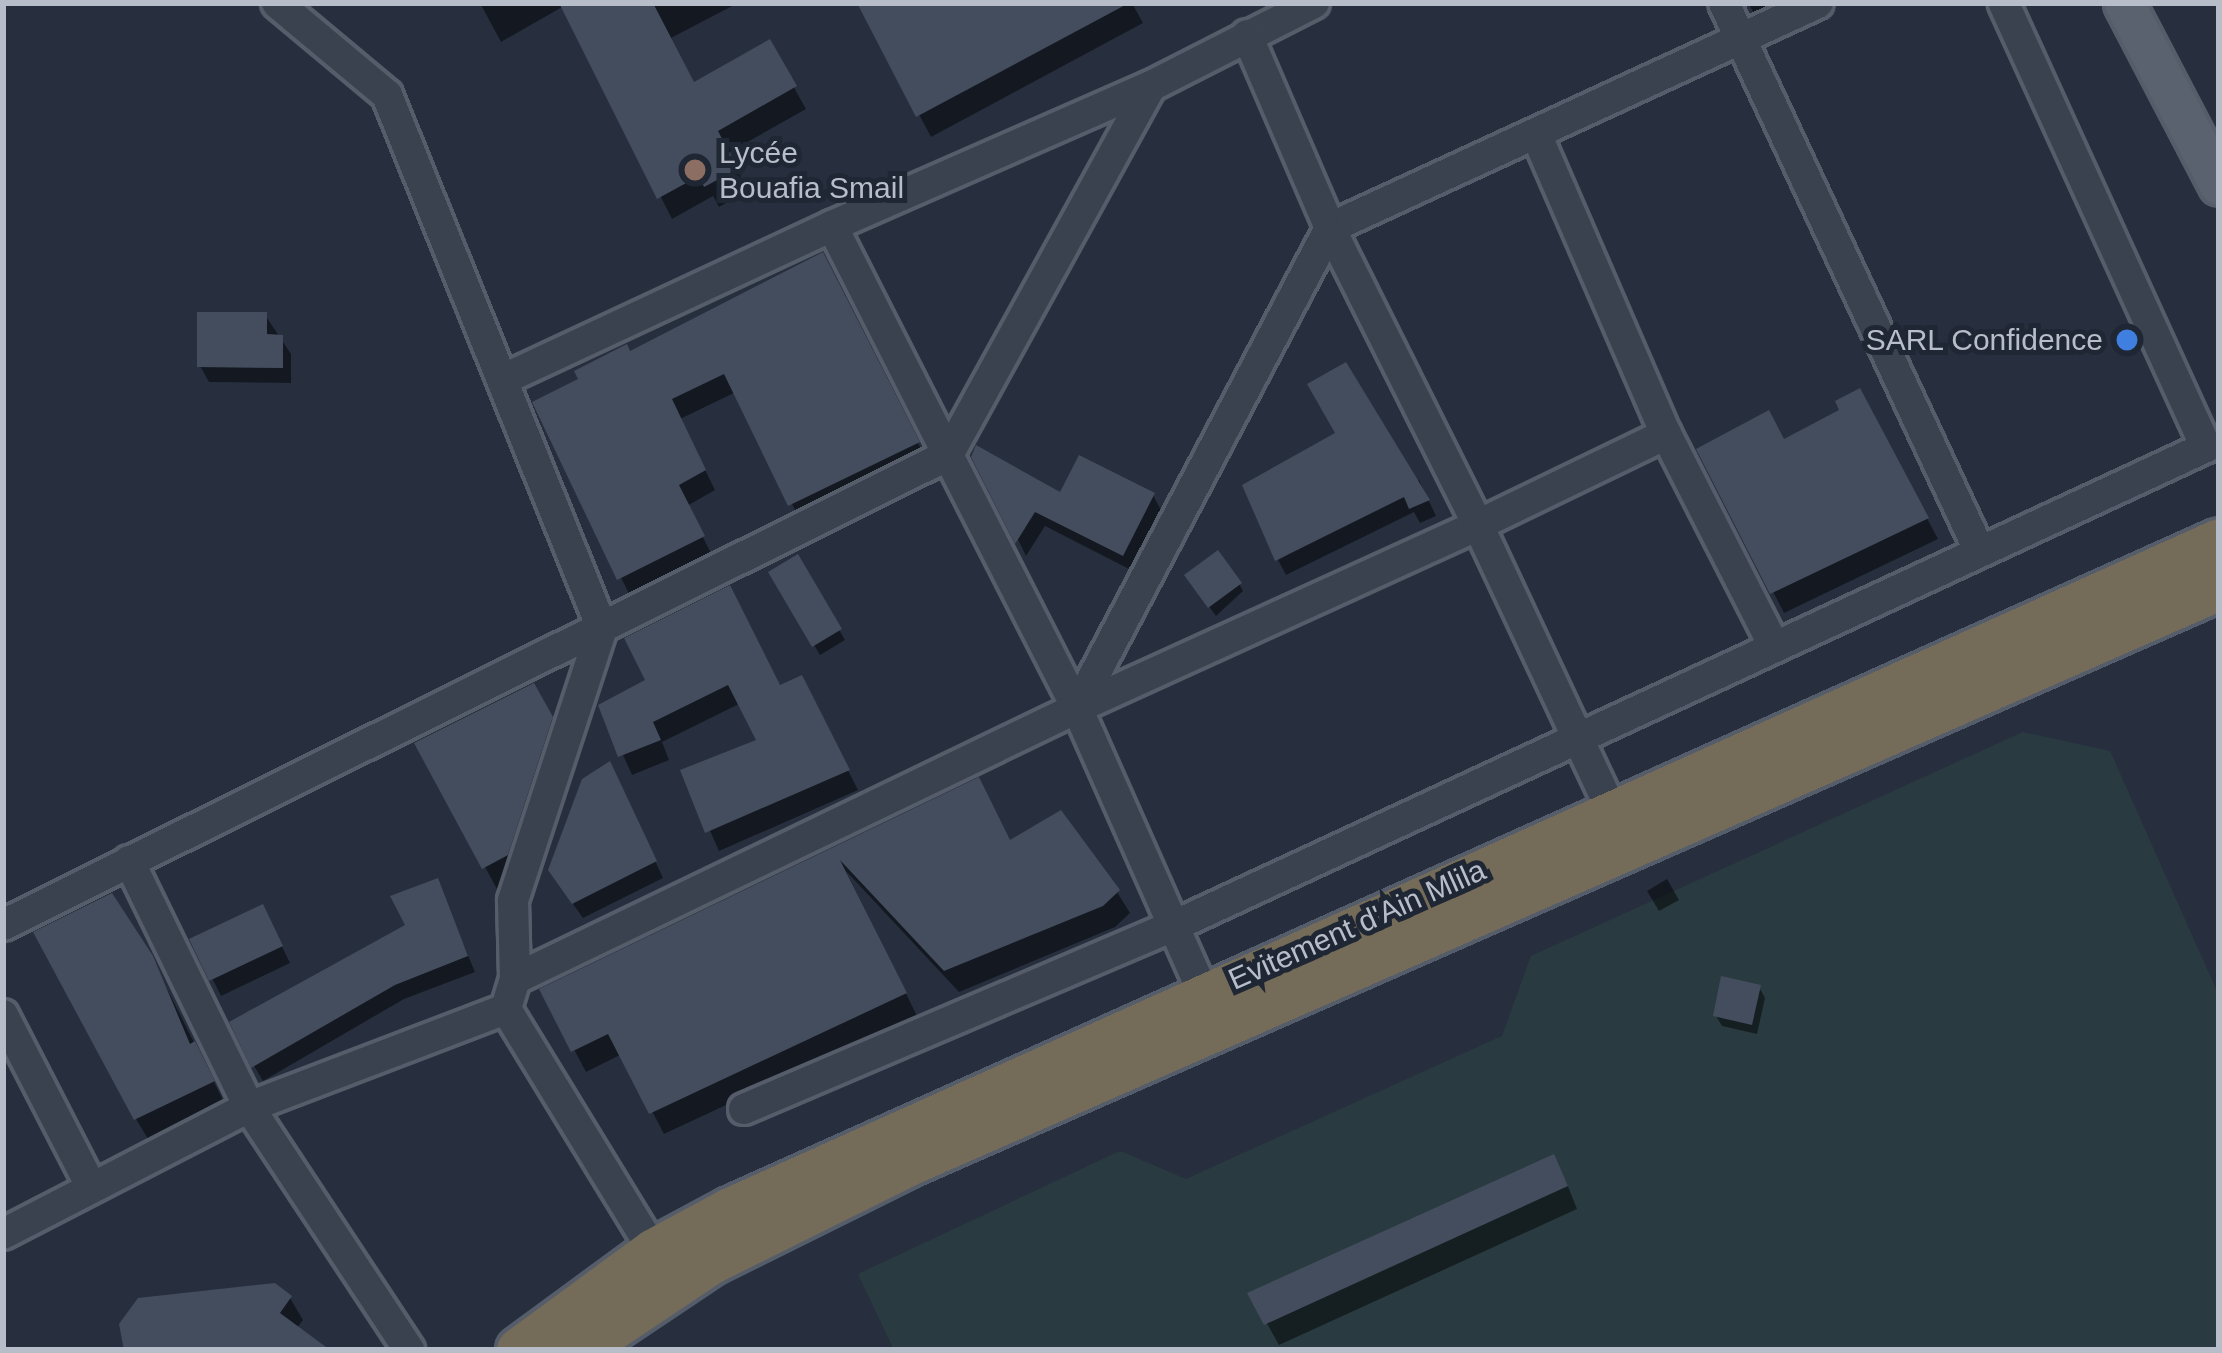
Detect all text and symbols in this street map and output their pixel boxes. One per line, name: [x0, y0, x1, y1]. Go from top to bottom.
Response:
place label: Lycée Bouafia Smail: [719, 135, 904, 206]
marker: Lycée Bouafia Smail: [682, 157, 708, 183]
place label: SARL Confidence: [1865, 322, 2103, 358]
marker: SARL Confidence: [2114, 327, 2140, 353]
street label: Evitement d'Ain Mlila: [1223, 852, 1491, 998]

